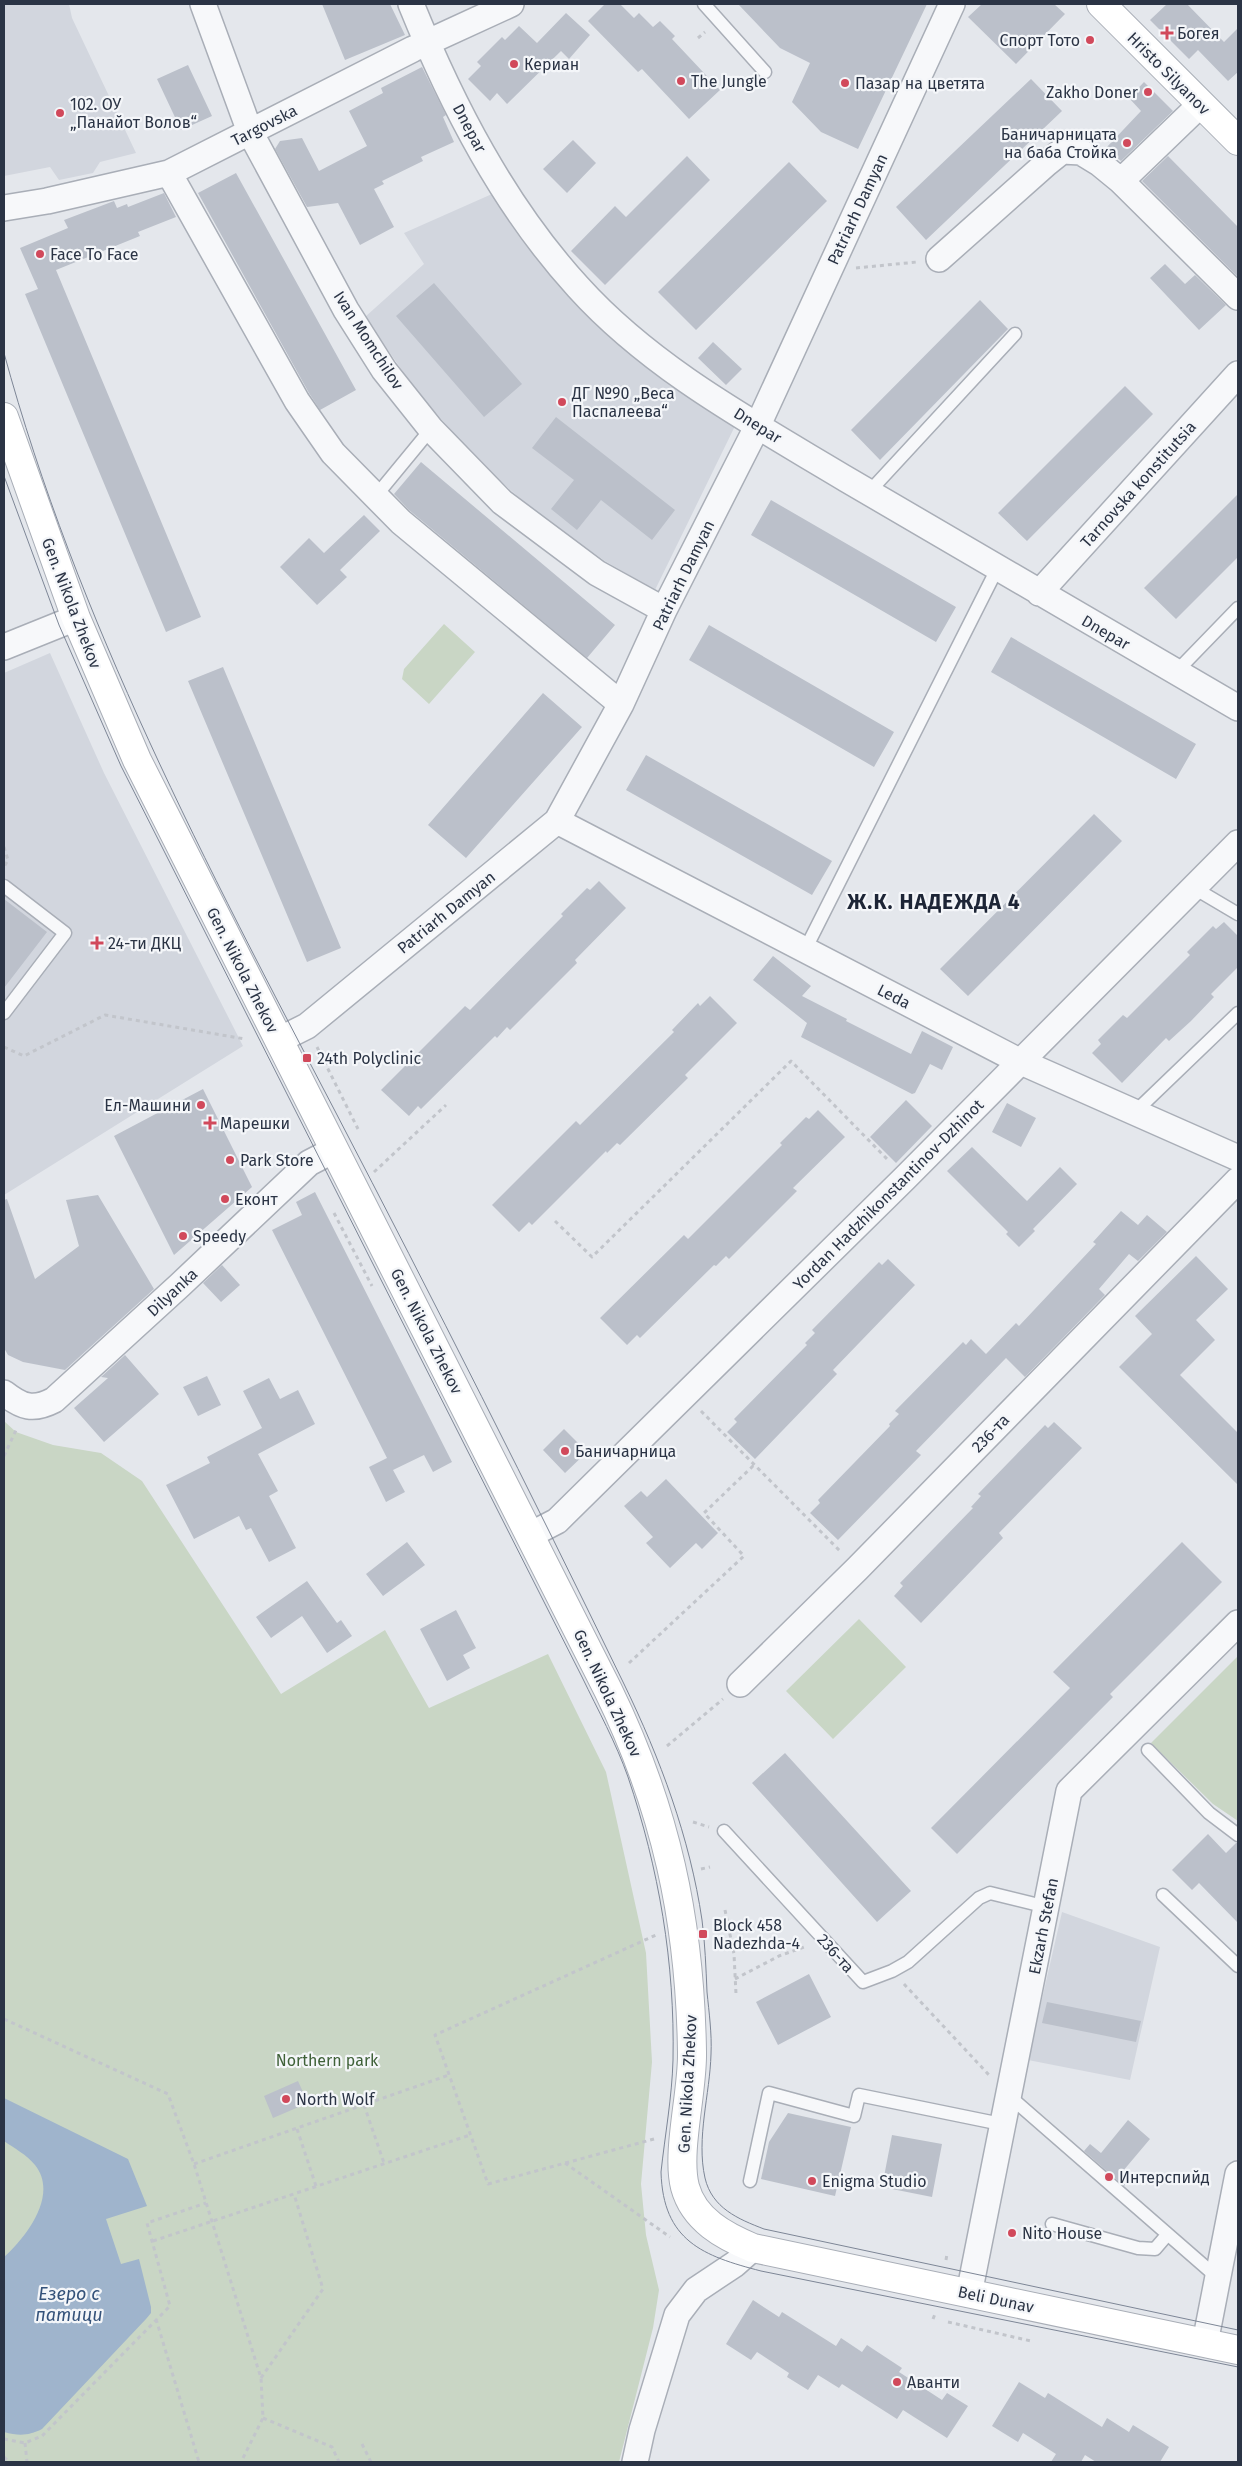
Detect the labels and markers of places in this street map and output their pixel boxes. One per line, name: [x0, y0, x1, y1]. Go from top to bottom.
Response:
place label: Богея: [1177, 24, 1219, 43]
marker: Богея: [1161, 27, 1173, 39]
place label: Спорт Тото: [999, 31, 1080, 50]
marker: Спорт Тото: [1084, 34, 1096, 46]
place label: Кериан: [524, 55, 579, 74]
marker: Кериан: [508, 58, 520, 70]
place label: The Jungle: [691, 72, 767, 91]
place label: Пазар на цветята: [855, 74, 985, 93]
marker: The Jungle: [675, 75, 687, 87]
marker: Пазар на цветята: [839, 77, 851, 89]
place label: Zakho Doner: [1046, 83, 1139, 102]
marker: Zakho Doner: [1142, 86, 1154, 98]
place label: 102. ОУ „Панайот Волов“: [70, 95, 197, 132]
marker: 102. ОУ „Панайот Волов“: [54, 107, 66, 119]
place label: Баничарницата на баба Стойка: [1001, 125, 1117, 162]
marker: Баничарницата на баба Стойка: [1121, 137, 1133, 149]
place label: Face To Face: [50, 245, 139, 264]
marker: Face To Face: [34, 248, 46, 260]
place label: ДГ №90 „Веса Паспалеева“: [571, 384, 675, 421]
marker: ДГ №90 „Веса Паспалеева“: [556, 396, 568, 408]
place label: 24-ти ДКЦ: [108, 934, 181, 953]
marker: 24-ти ДКЦ: [90, 936, 104, 950]
place label: 24th Polyclinic: [317, 1049, 422, 1068]
marker: 24th Polyclinic: [301, 1052, 313, 1064]
place label: Ел-Машини: [104, 1096, 191, 1115]
marker: Ел-Машини: [195, 1099, 207, 1111]
place label: Марешки: [220, 1114, 290, 1133]
marker: Марешки: [204, 1117, 216, 1129]
place label: Park Store: [240, 1151, 314, 1170]
marker: Park Store: [224, 1154, 236, 1166]
place label: Еконт: [235, 1190, 278, 1209]
marker: Еконт: [219, 1193, 231, 1205]
place label: Speedy: [193, 1227, 246, 1246]
marker: Speedy: [177, 1230, 189, 1242]
place label: Баничарница: [575, 1442, 676, 1461]
marker: Баничарница: [559, 1445, 571, 1457]
place label: Block 458 Nadezhda-4: [713, 1916, 801, 1953]
marker: Block 458 Nadezhda-4: [697, 1928, 709, 1940]
place label: North Wolf: [296, 2090, 376, 2109]
marker: North Wolf: [280, 2093, 292, 2105]
place label: Интерспийд: [1119, 2168, 1210, 2187]
marker: Интерспийд: [1103, 2171, 1115, 2183]
place label: Enigma Studio: [822, 2172, 927, 2191]
marker: Enigma Studio: [806, 2175, 818, 2187]
place label: Nito House: [1022, 2224, 1102, 2243]
marker: Nito House: [1006, 2227, 1018, 2239]
place label: Аванти: [907, 2373, 960, 2392]
marker: Аванти: [891, 2376, 903, 2388]

